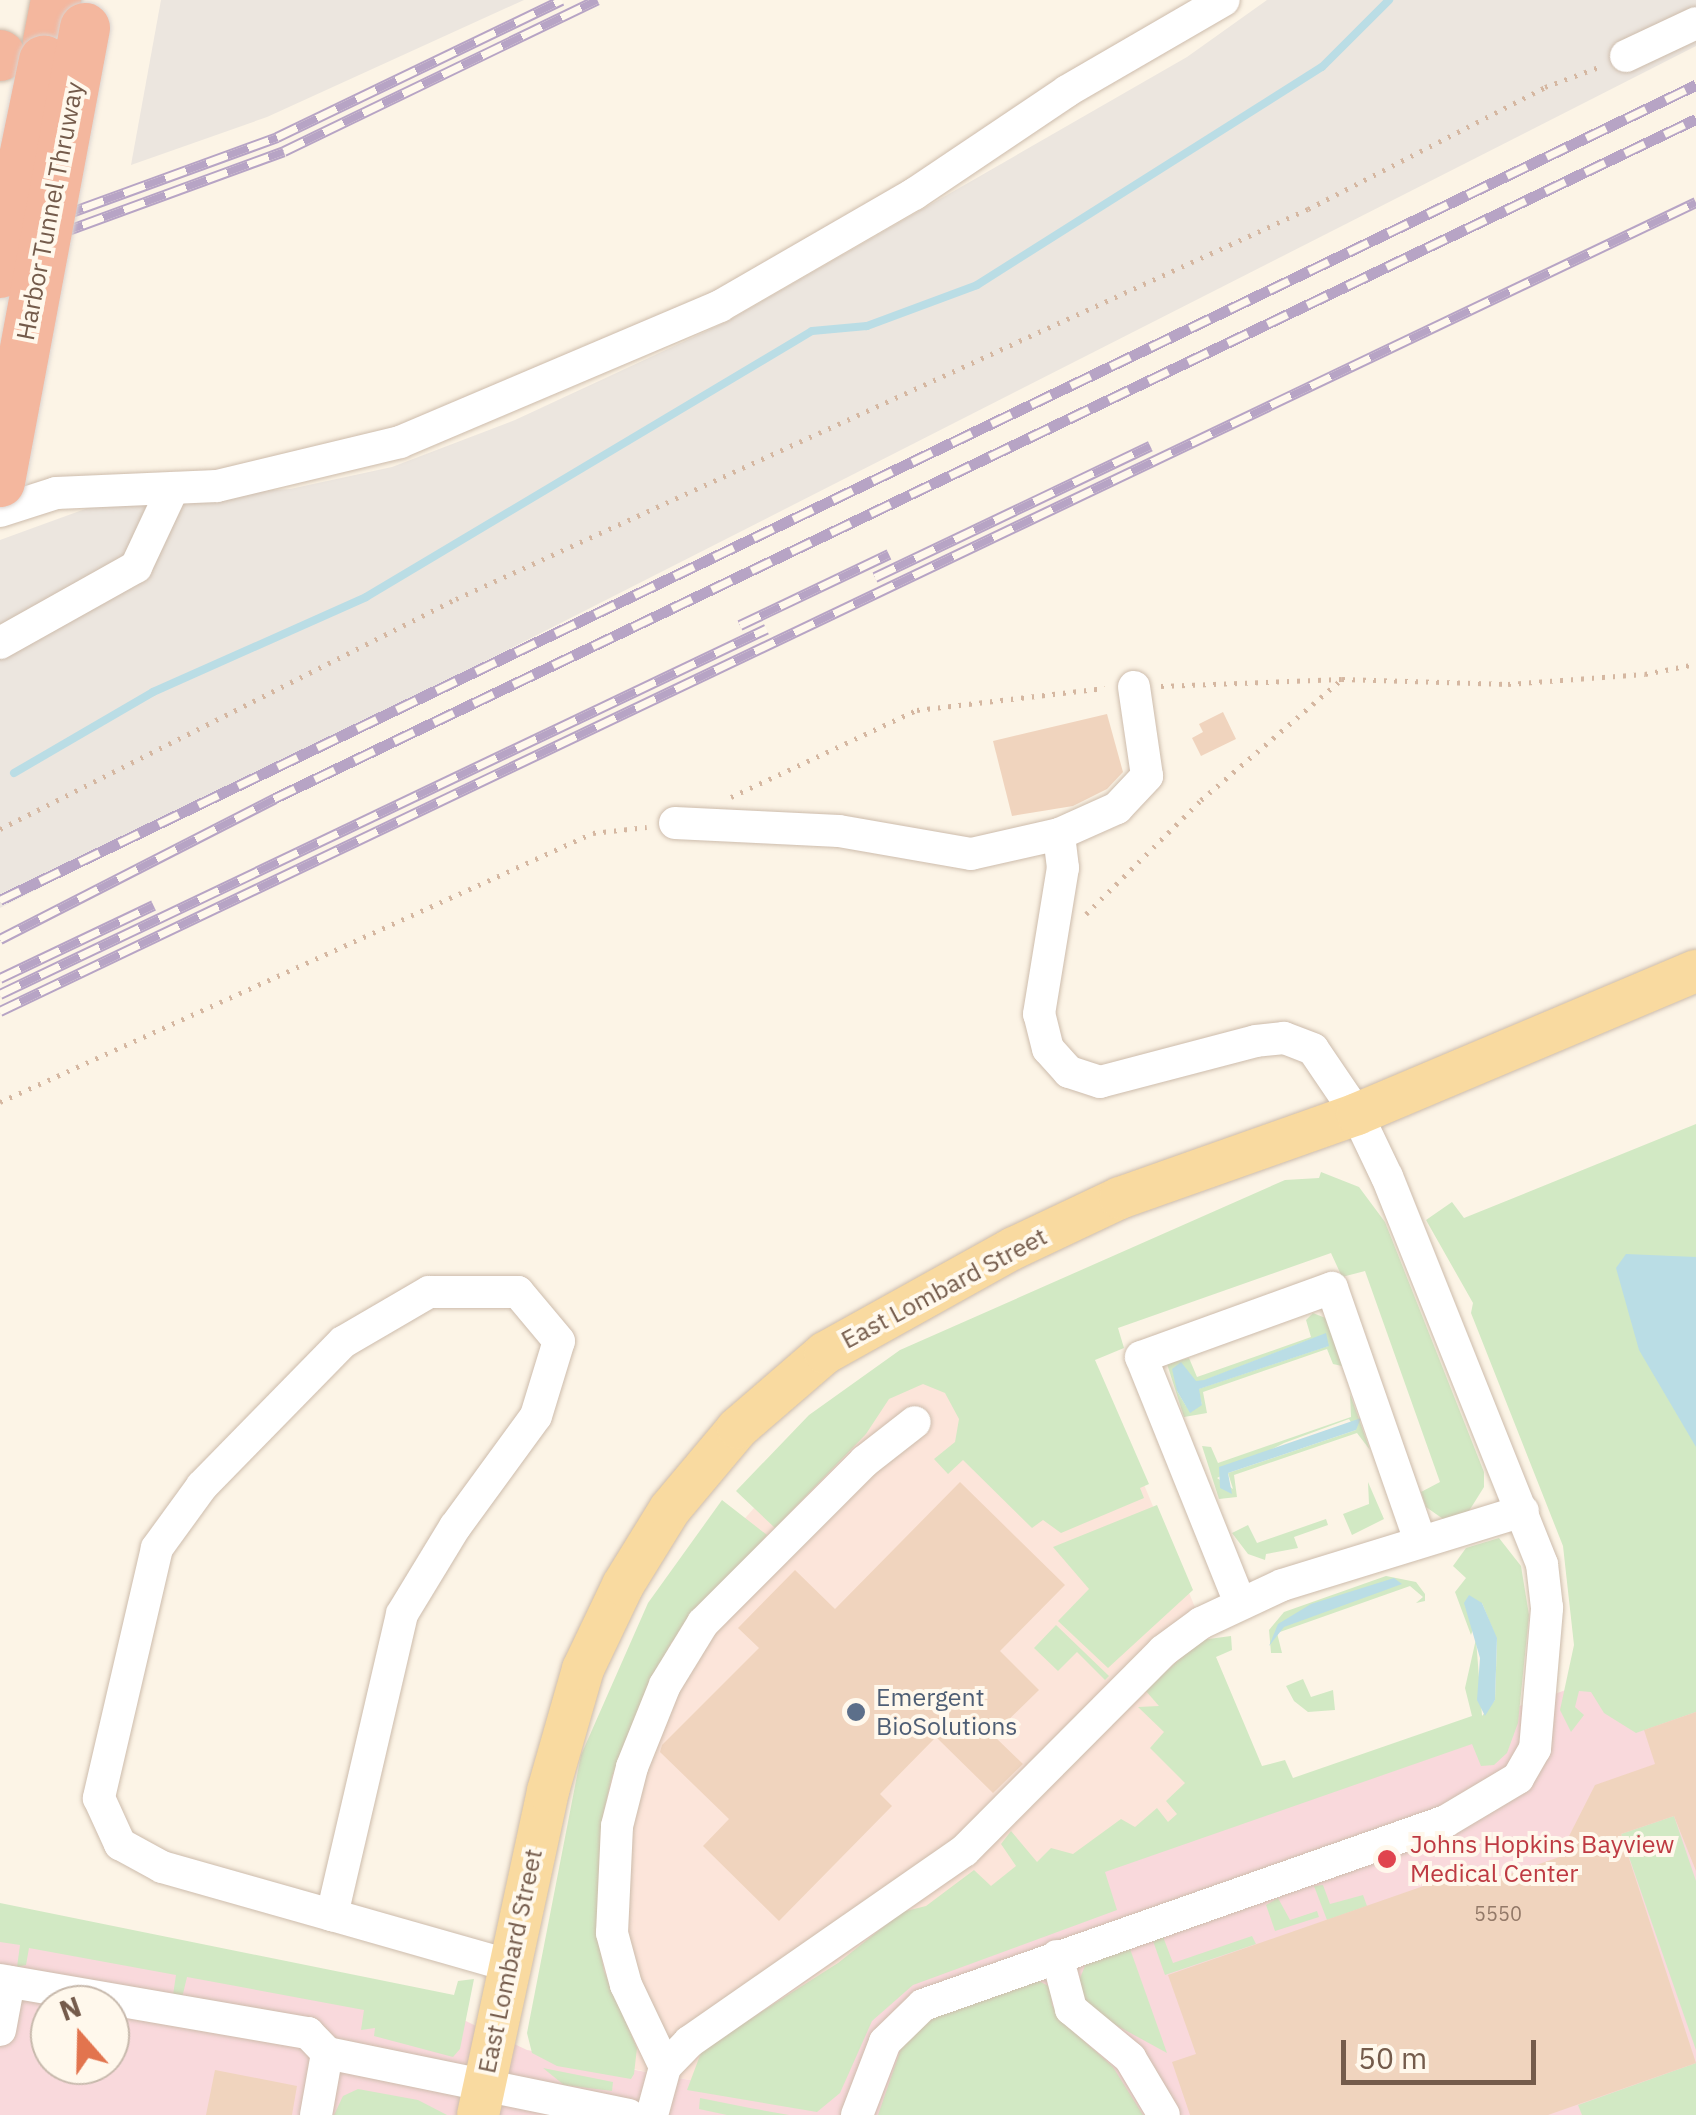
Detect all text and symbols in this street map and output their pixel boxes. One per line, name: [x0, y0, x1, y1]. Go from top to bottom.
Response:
street label: Harbor Tunnel Thruway: [10, 79, 90, 343]
street label: East Lombard Street: [836, 1221, 1052, 1355]
place label: Emergent BioSolutions: [876, 1683, 1017, 1742]
marker: Emergent BioSolutions: [845, 1701, 867, 1723]
place label: Johns Hopkins Bayview Medical Center: [1410, 1830, 1674, 1889]
street label: East Lombard Street: [472, 1846, 548, 2076]
marker: Johns Hopkins Bayview Medical Center: [1374, 1846, 1400, 1872]
house number: 5550: [1474, 1901, 1522, 1925]
north arrow: [30, 1985, 130, 2085]
text: N: [54, 1987, 86, 2029]
scale bar: [1346, 2020, 1541, 2082]
text: 50 m: [1358, 2038, 1427, 2077]

